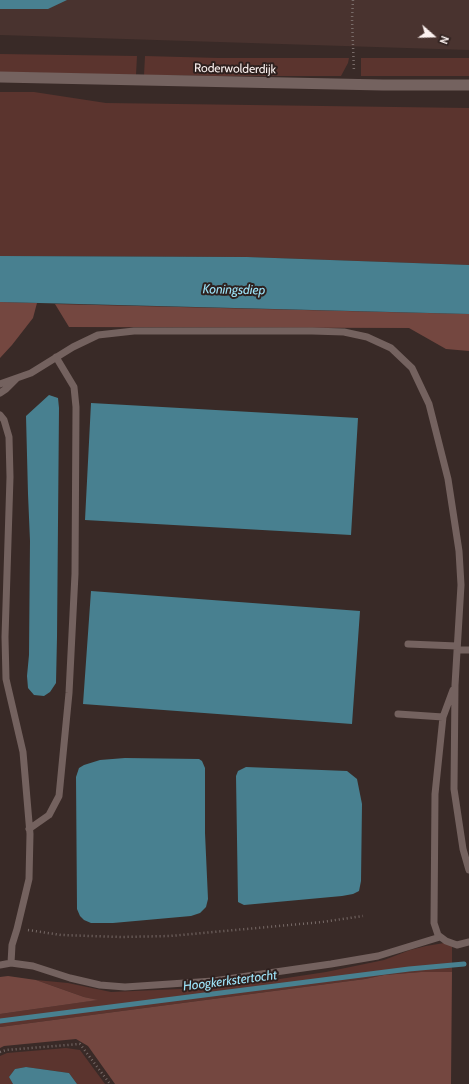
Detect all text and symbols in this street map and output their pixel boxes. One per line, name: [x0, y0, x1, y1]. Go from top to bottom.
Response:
north arrow: [413, 16, 453, 56]
text: N: [436, 34, 452, 46]
street label: Roderwolderdijk: [194, 61, 276, 77]
water label: Koningsdiep: [202, 282, 266, 298]
water label: Hoogkerkstertocht: [182, 968, 278, 994]

